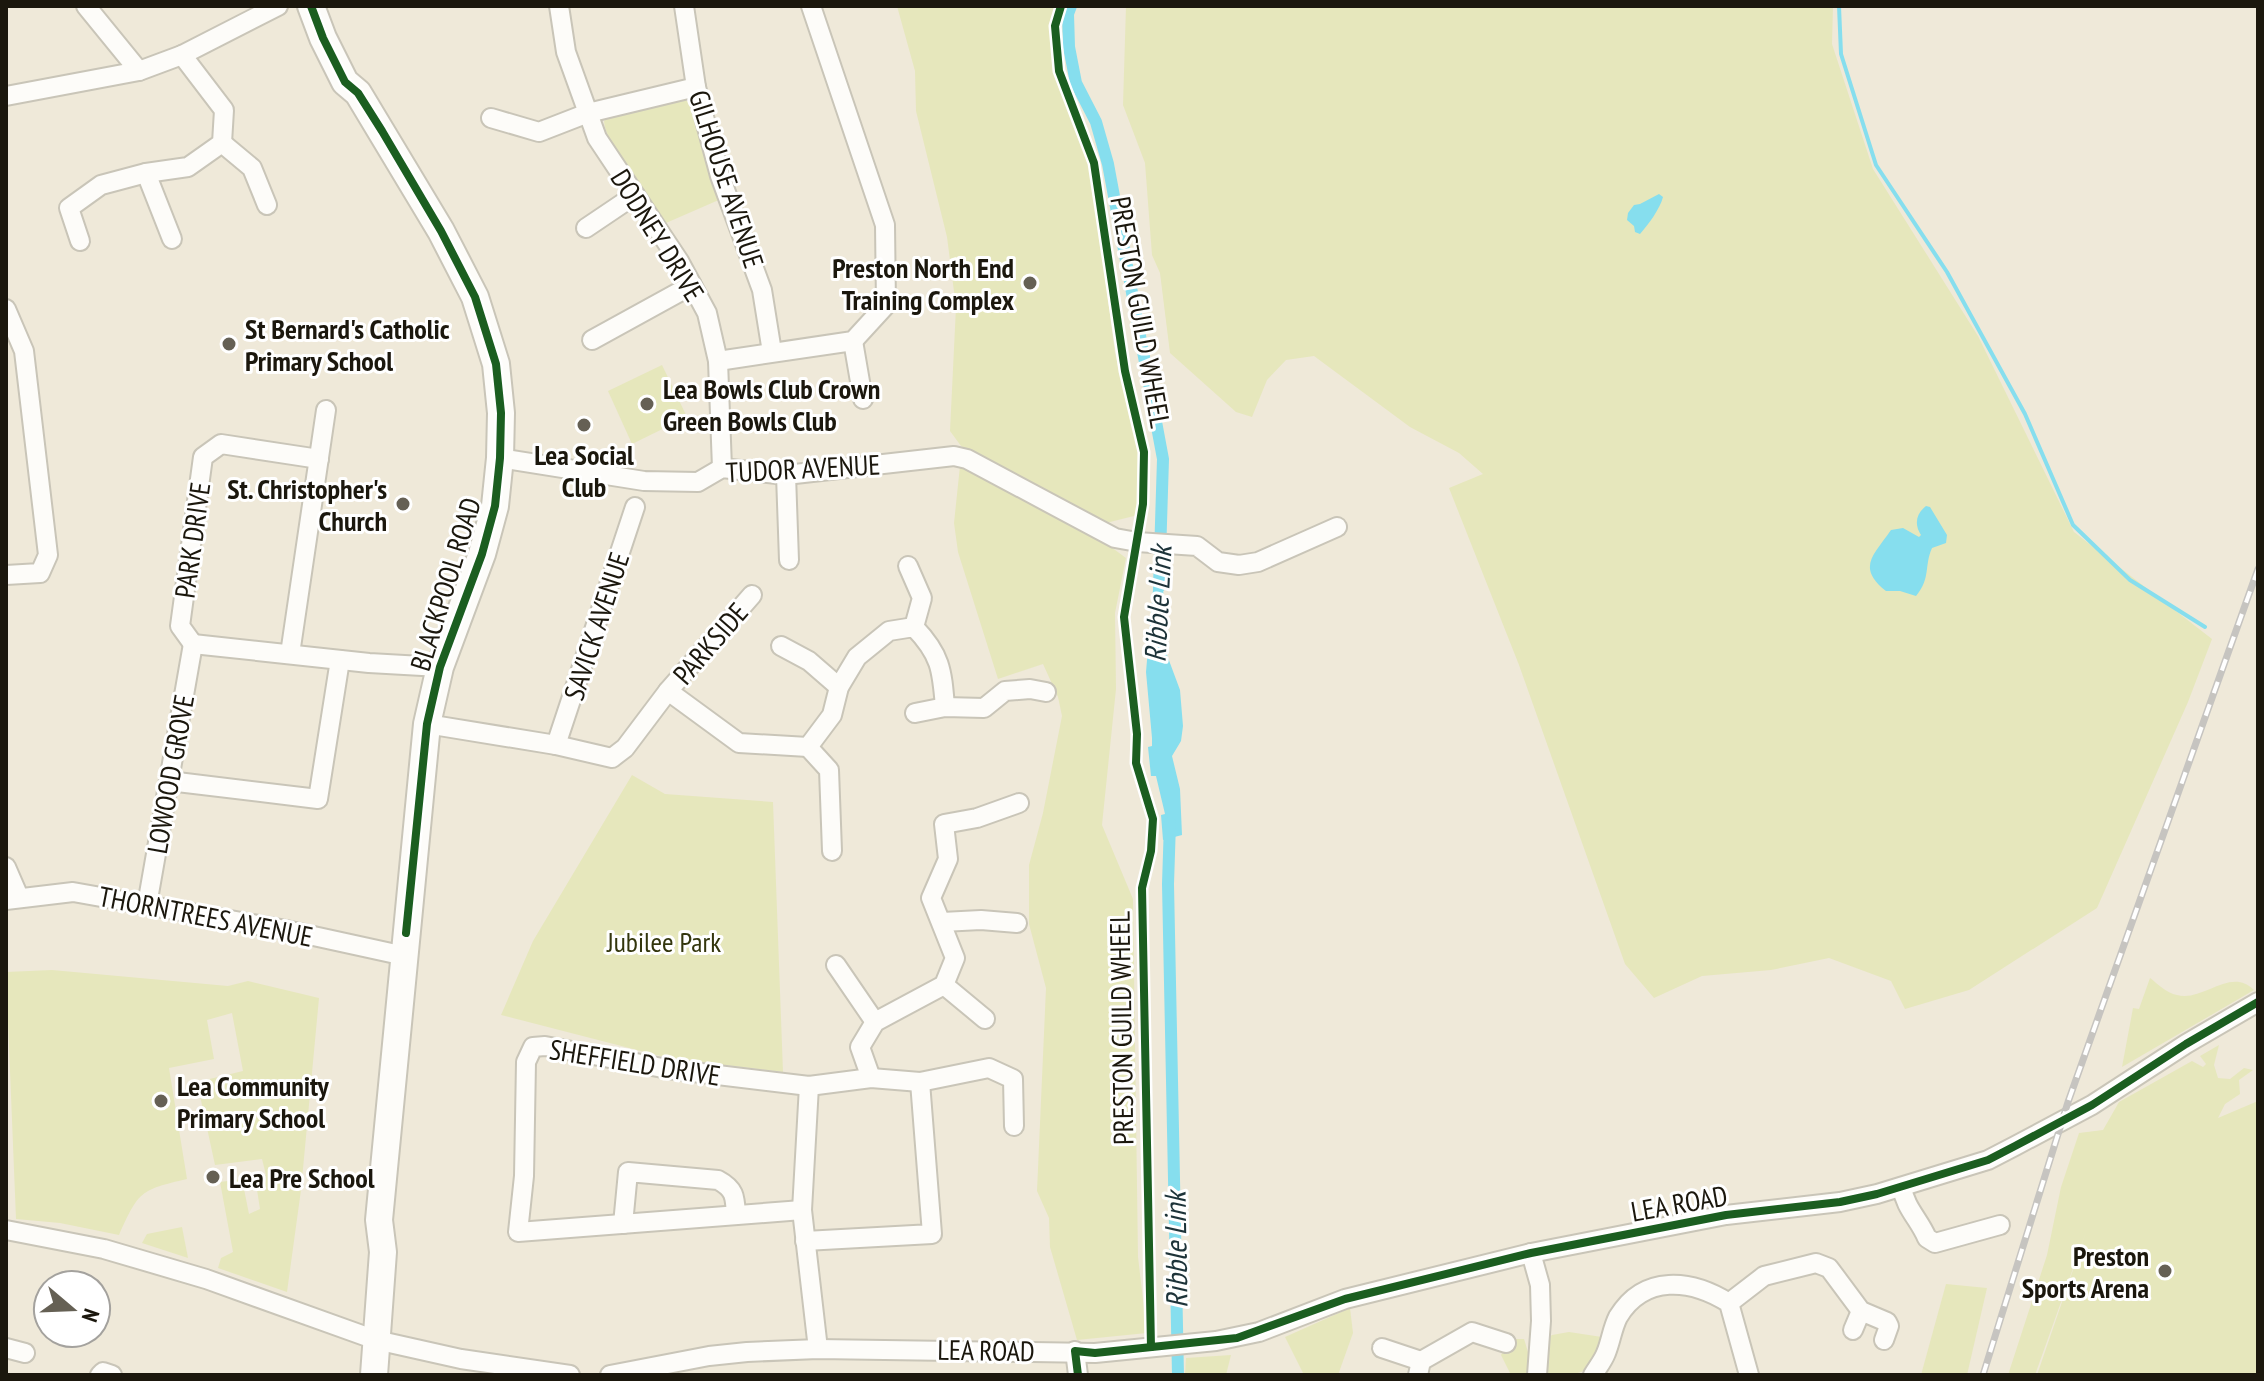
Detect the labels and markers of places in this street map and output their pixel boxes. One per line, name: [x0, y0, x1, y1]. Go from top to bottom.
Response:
place label: Preston North End Training Complex: [832, 249, 1015, 318]
marker: Preston North End Training Complex: [1021, 274, 1039, 292]
place label: St Bernard's Catholic Primary School: [245, 310, 450, 379]
marker: St Bernard's Catholic Primary School: [220, 335, 238, 353]
place label: Lea Bowls Club Crown Green Bowls Club: [663, 370, 880, 439]
marker: Lea Bowls Club Crown Green Bowls Club: [638, 395, 656, 413]
marker: Lea Social Club: [575, 416, 593, 434]
place label: Lea Social Club: [534, 436, 634, 505]
place label: St. Christopher's Church: [227, 470, 387, 539]
marker: St. Christopher's Church: [394, 495, 412, 513]
place label: Lea Community Primary School: [177, 1067, 330, 1136]
marker: Lea Community Primary School: [152, 1092, 170, 1110]
place label: Lea Pre School: [229, 1159, 375, 1196]
marker: Lea Pre School: [204, 1168, 222, 1186]
place label: Preston Sports Arena: [2022, 1237, 2149, 1306]
marker: Preston Sports Arena: [2156, 1262, 2174, 1280]

